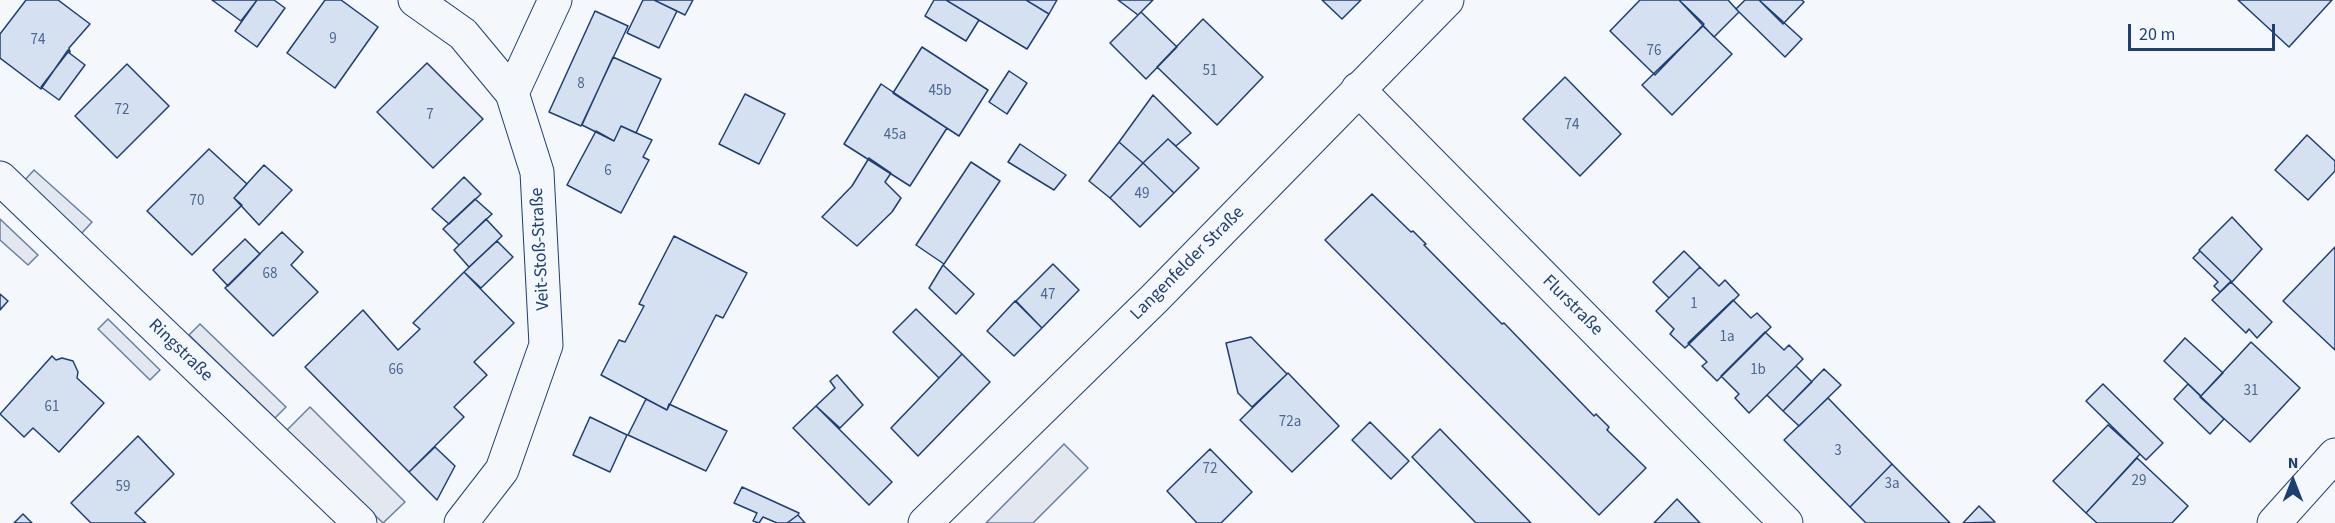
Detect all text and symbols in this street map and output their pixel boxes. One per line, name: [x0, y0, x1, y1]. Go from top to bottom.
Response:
scale bar: [2131, 12, 2278, 50]
text: 20 m: [2139, 22, 2175, 47]
house number: 9: [329, 31, 337, 49]
house number: 74: [31, 32, 45, 50]
house number: 76: [1647, 43, 1661, 61]
house number: 51: [1203, 63, 1217, 81]
house number: 8: [577, 76, 585, 94]
house number: 45b: [928, 83, 952, 101]
house number: 72: [115, 102, 129, 120]
house number: 7: [426, 107, 434, 125]
house number: 74: [1565, 117, 1579, 135]
house number: 45a: [884, 127, 906, 145]
house number: 6: [604, 163, 612, 181]
house number: 49: [1135, 186, 1149, 204]
street label: Veit-Stoß-Straße: [527, 187, 555, 311]
house number: 70: [190, 193, 204, 211]
street label: Langenfelder Straße: [1127, 203, 1249, 325]
house number: 68: [263, 266, 277, 284]
street label: Flurstraße: [1537, 271, 1607, 341]
house number: 47: [1041, 287, 1055, 305]
house number: 1: [1690, 296, 1698, 314]
street label: Ringstraße: [143, 315, 217, 387]
house number: 1a: [1719, 329, 1735, 347]
house number: 66: [389, 362, 403, 380]
house number: 1b: [1750, 362, 1766, 380]
house number: 31: [2244, 383, 2258, 401]
house number: 61: [45, 399, 59, 417]
house number: 72a: [1279, 414, 1301, 432]
house number: 3: [1834, 443, 1842, 461]
north arrow: [2263, 451, 2323, 511]
text: N: [2288, 452, 2298, 474]
house number: 72: [1203, 461, 1217, 479]
house number: 29: [2132, 473, 2146, 491]
house number: 3a: [1884, 476, 1900, 494]
house number: 59: [116, 479, 130, 497]

